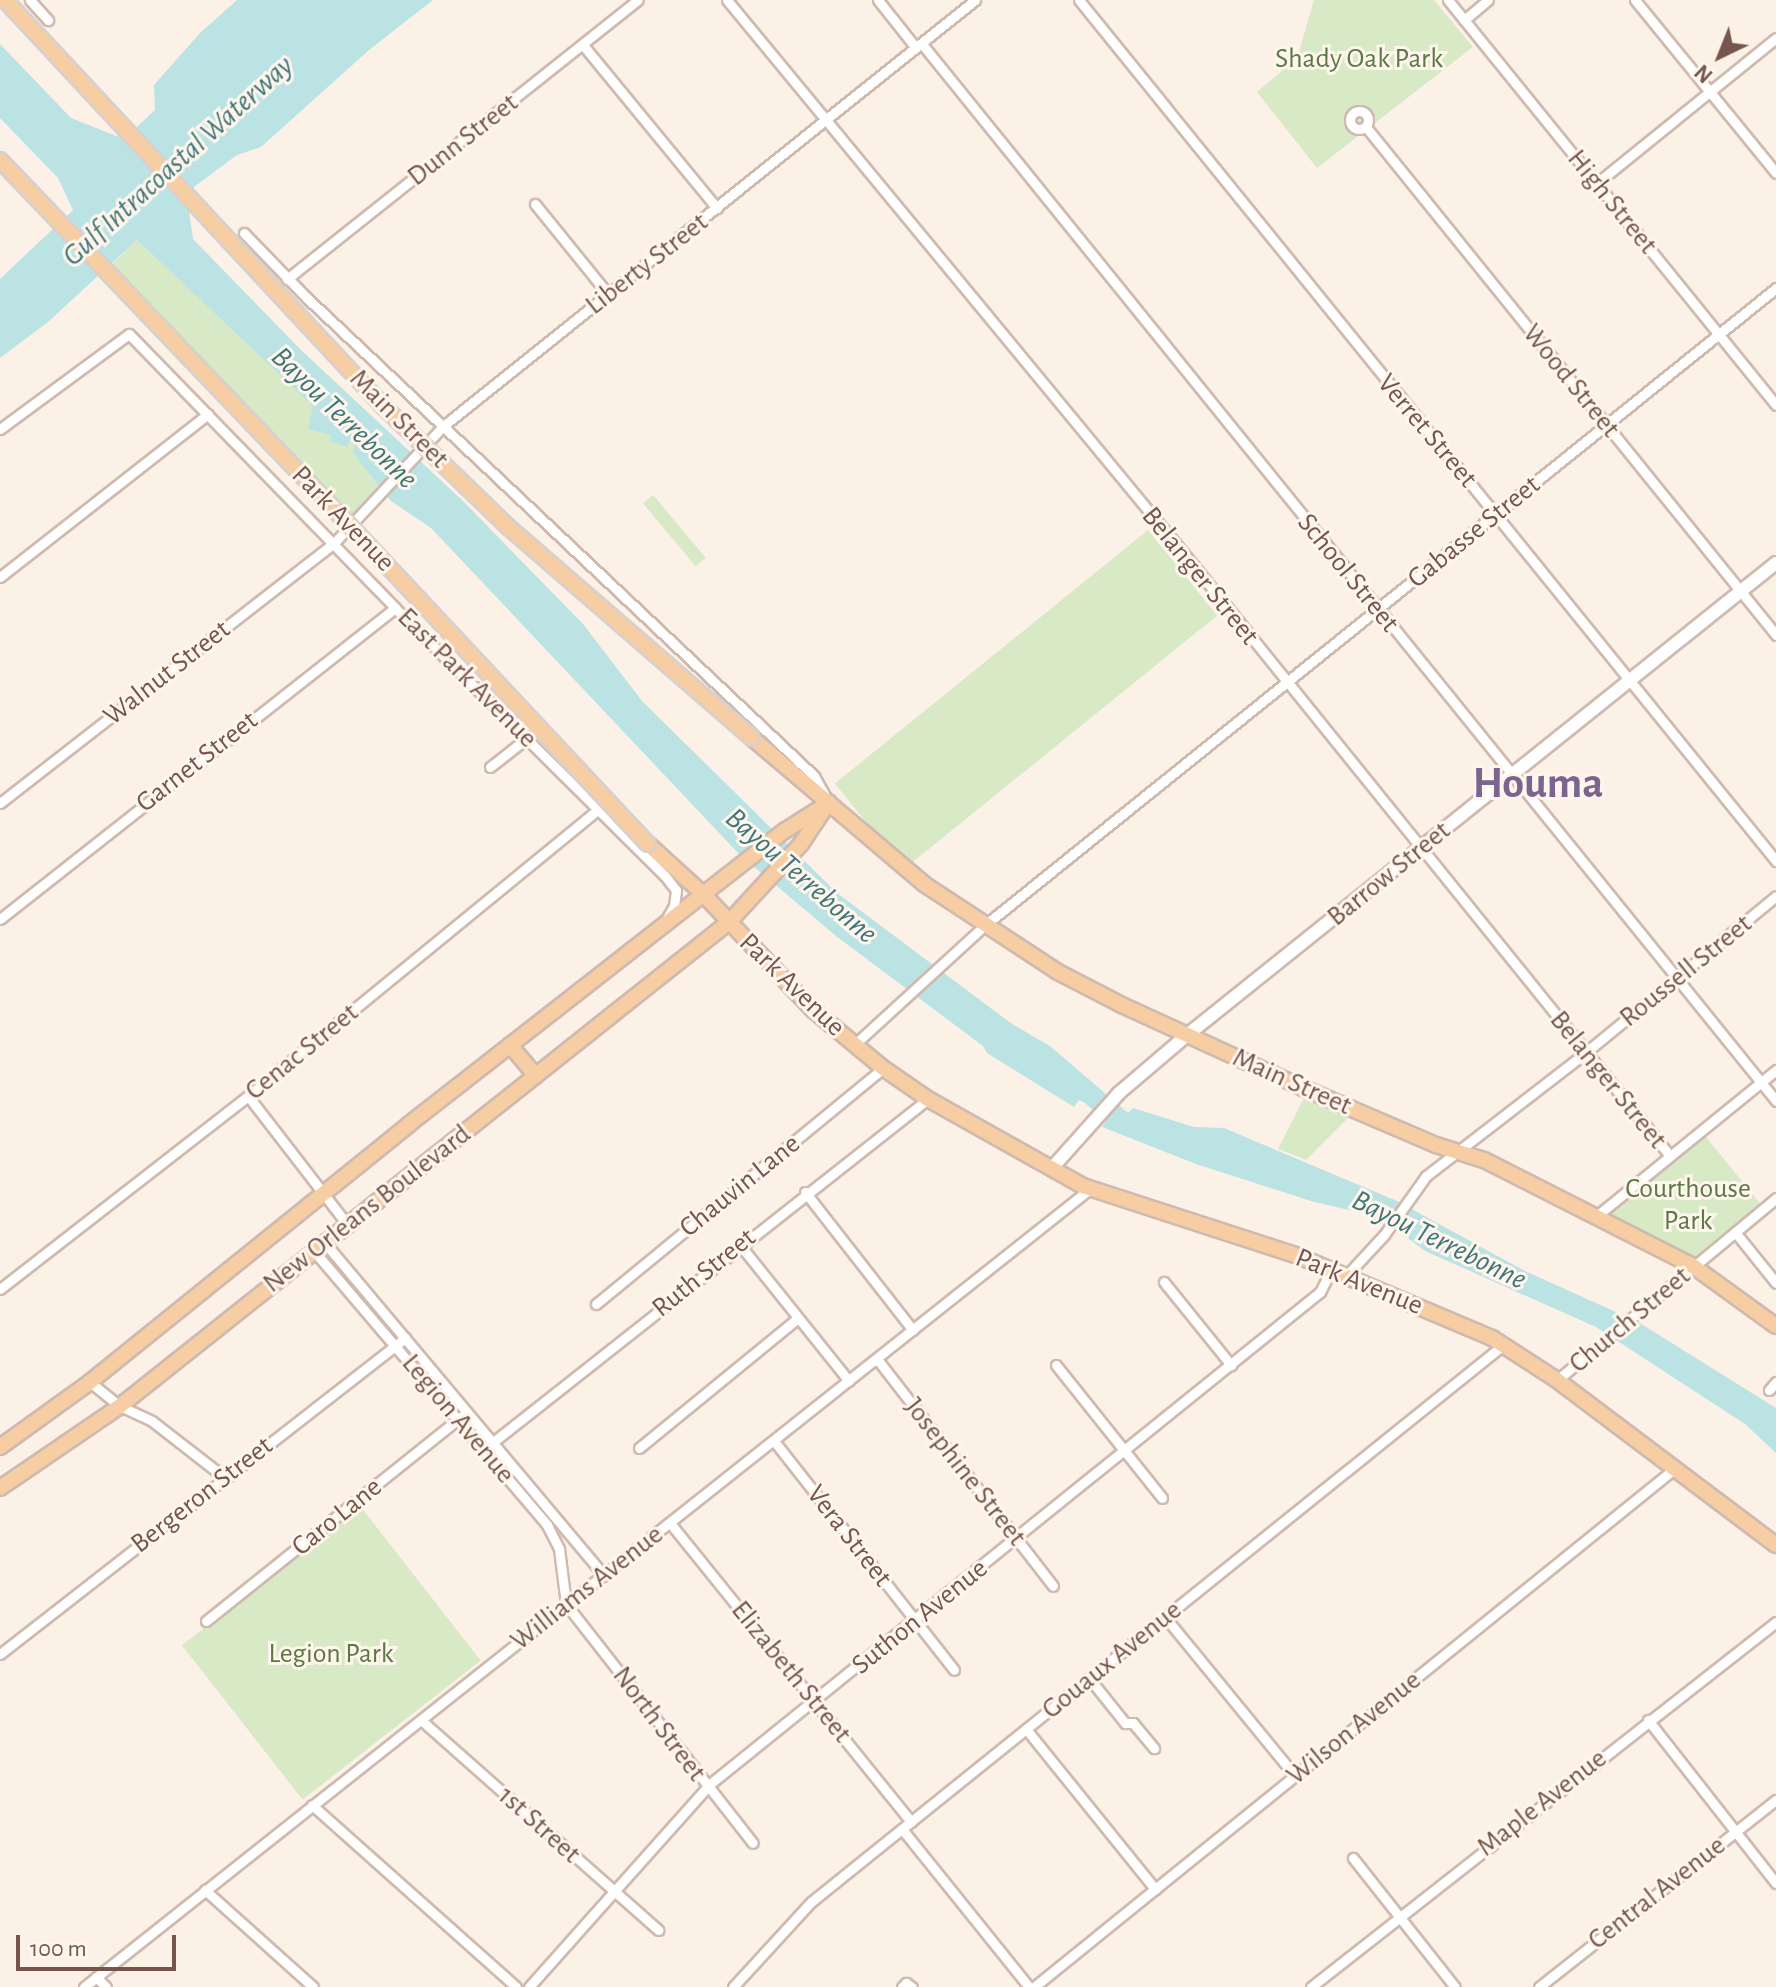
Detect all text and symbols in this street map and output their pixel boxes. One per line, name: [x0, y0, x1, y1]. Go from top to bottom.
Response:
north arrow: [1680, 16, 1760, 96]
park label: Shady Oak Park: [1275, 42, 1443, 76]
water label: Gulf Intracoastal Waterway: [55, 48, 301, 274]
text: N: [1691, 60, 1717, 87]
street label: Dunn Street: [401, 86, 525, 194]
street label: High Street: [1560, 143, 1664, 261]
street label: Liberty Street: [579, 206, 715, 322]
street label: Wood Street: [1515, 317, 1627, 445]
water label: Bayou Terrebonne: [263, 339, 425, 497]
street label: Main Street: [342, 362, 456, 476]
street label: Verret Street: [1370, 367, 1484, 495]
street label: Park Avenue: [284, 459, 402, 579]
street label: Gabasse Street: [1401, 468, 1547, 596]
street label: Belanger Street: [1134, 500, 1266, 652]
street label: School Street: [1290, 507, 1406, 639]
street label: East Park Avenue: [390, 601, 544, 755]
street label: Walnut Street: [97, 613, 237, 733]
street label: Garnet Street: [130, 704, 264, 820]
district label: Houma: [1473, 758, 1603, 810]
water label: Bayou Terrebonne: [718, 800, 884, 952]
street label: Barrow Street: [1321, 814, 1457, 934]
street label: Roussell Street: [1613, 907, 1759, 1035]
street label: Park Avenue: [732, 926, 852, 1044]
street label: Cenac Street: [239, 996, 365, 1108]
street label: Belanger Street: [1542, 1004, 1674, 1156]
street label: Main Street: [1227, 1041, 1357, 1123]
street label: New Orleans Boulevard: [257, 1118, 477, 1300]
street label: Chauvin Lane: [673, 1127, 807, 1245]
park label: Courthouse Park: [1625, 1172, 1751, 1238]
water label: Bayou Terrebonne: [1346, 1182, 1532, 1298]
street label: Ruth Street: [646, 1221, 762, 1325]
street label: Park Avenue: [1290, 1241, 1428, 1323]
street label: Church Street: [1563, 1260, 1697, 1380]
street label: Legion Avenue: [394, 1348, 522, 1490]
street label: Josephine Street: [897, 1391, 1033, 1553]
street label: Bergeron Street: [124, 1429, 280, 1561]
street label: Caro Lane: [285, 1471, 389, 1563]
street label: Vera Street: [799, 1478, 899, 1594]
street label: Williams Avenue: [504, 1518, 670, 1658]
street label: Suthon Avenue: [845, 1552, 995, 1682]
street label: Gouaux Avenue: [1035, 1593, 1189, 1727]
street label: Elizabeth Street: [724, 1594, 858, 1750]
park label: Legion Park: [268, 1637, 394, 1671]
street label: North Street: [605, 1660, 713, 1788]
street label: Wilson Avenue: [1280, 1664, 1428, 1792]
street label: Maple Avenue: [1471, 1742, 1613, 1864]
street label: 1st Street: [491, 1779, 587, 1871]
street label: Central Avenue: [1582, 1829, 1732, 1957]
scale bar: [20, 1919, 180, 1969]
text: 100 m: [30, 1937, 87, 1961]

